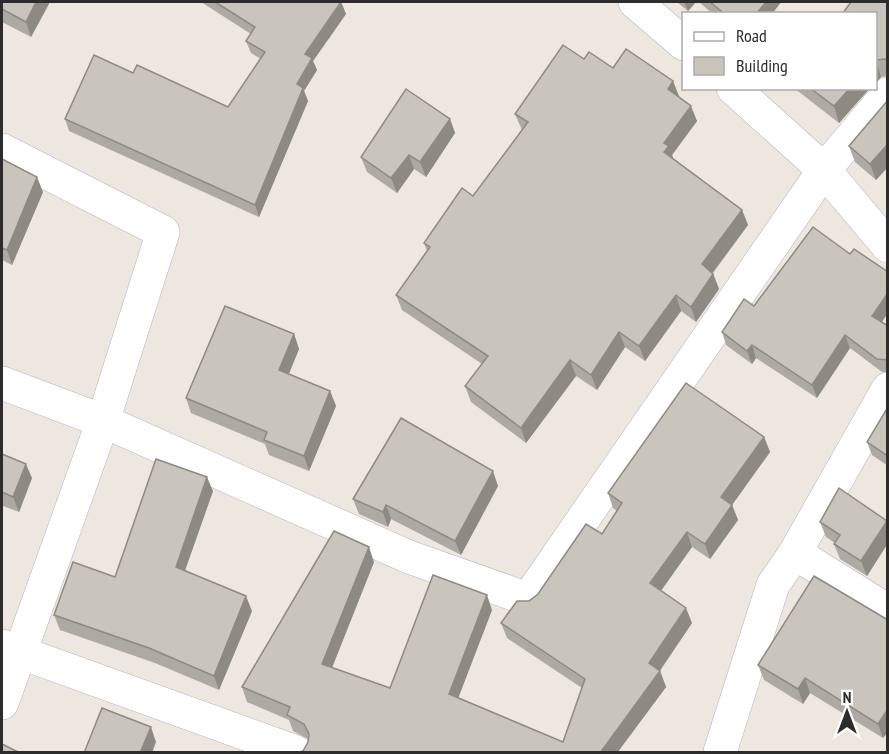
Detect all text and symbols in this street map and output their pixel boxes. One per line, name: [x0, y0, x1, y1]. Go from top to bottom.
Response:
legend: [682, 12, 877, 90]
text: Road: [736, 24, 767, 47]
text: Building: [736, 54, 788, 77]
north arrow: [817, 682, 877, 742]
text: N: [843, 687, 851, 707]

